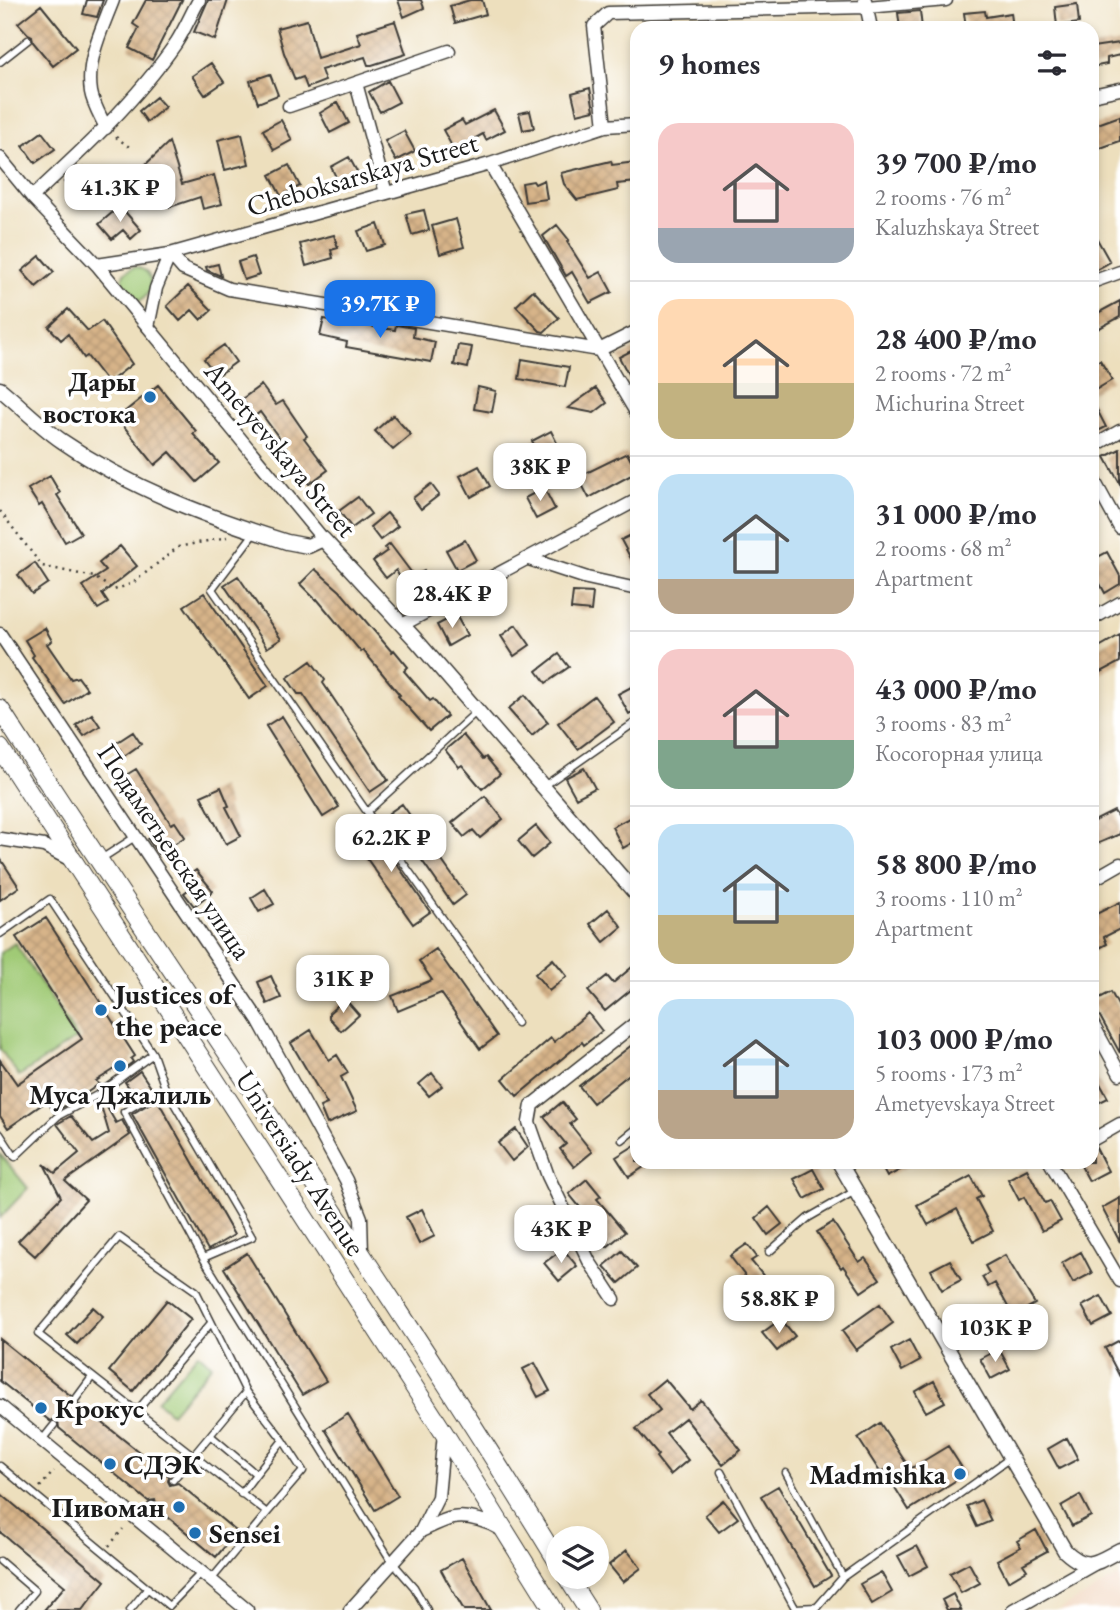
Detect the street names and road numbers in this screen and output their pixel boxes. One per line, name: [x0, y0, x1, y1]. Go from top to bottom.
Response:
street label: Cheboksarskaya Street: [242, 124, 482, 224]
street label: Ametyevskaya Street: [196, 353, 365, 545]
street label: Подаметьевская улица: [89, 736, 261, 967]
street label: Universiady Avenue: [228, 1064, 374, 1262]

